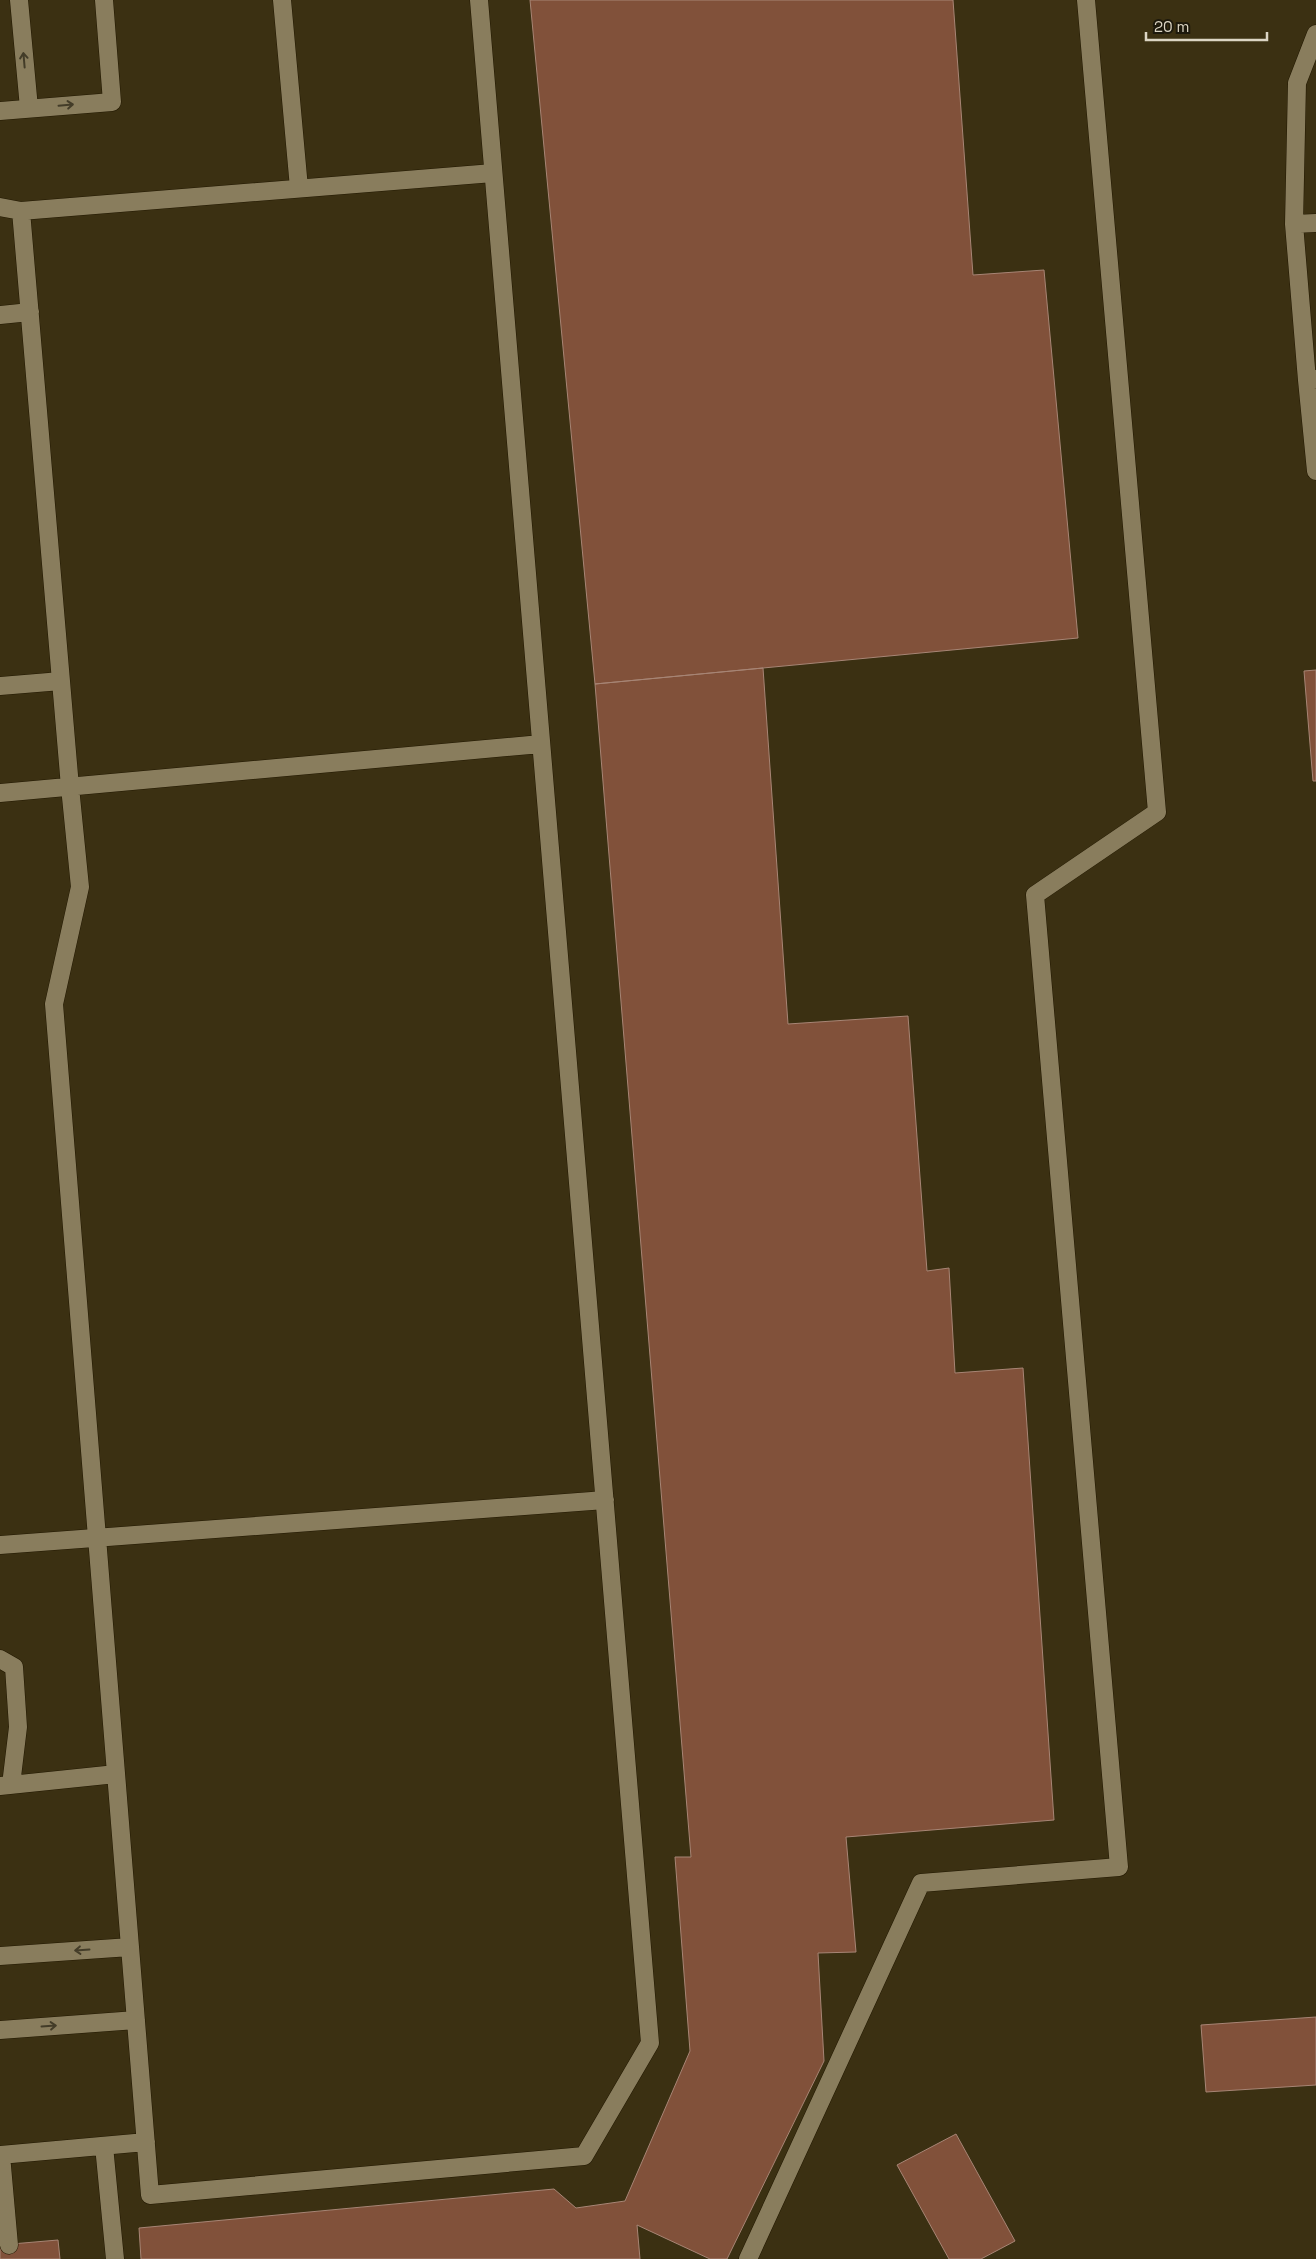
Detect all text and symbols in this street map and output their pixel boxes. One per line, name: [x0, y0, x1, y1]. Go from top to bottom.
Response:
scale bar: [1146, 10, 1267, 42]
text: 20 m: [1154, 17, 1189, 36]
one-way arrow: [19, 52, 29, 68]
one-way arrow: [58, 101, 74, 110]
one-way arrow: [74, 1945, 90, 1955]
one-way arrow: [40, 2022, 56, 2031]

